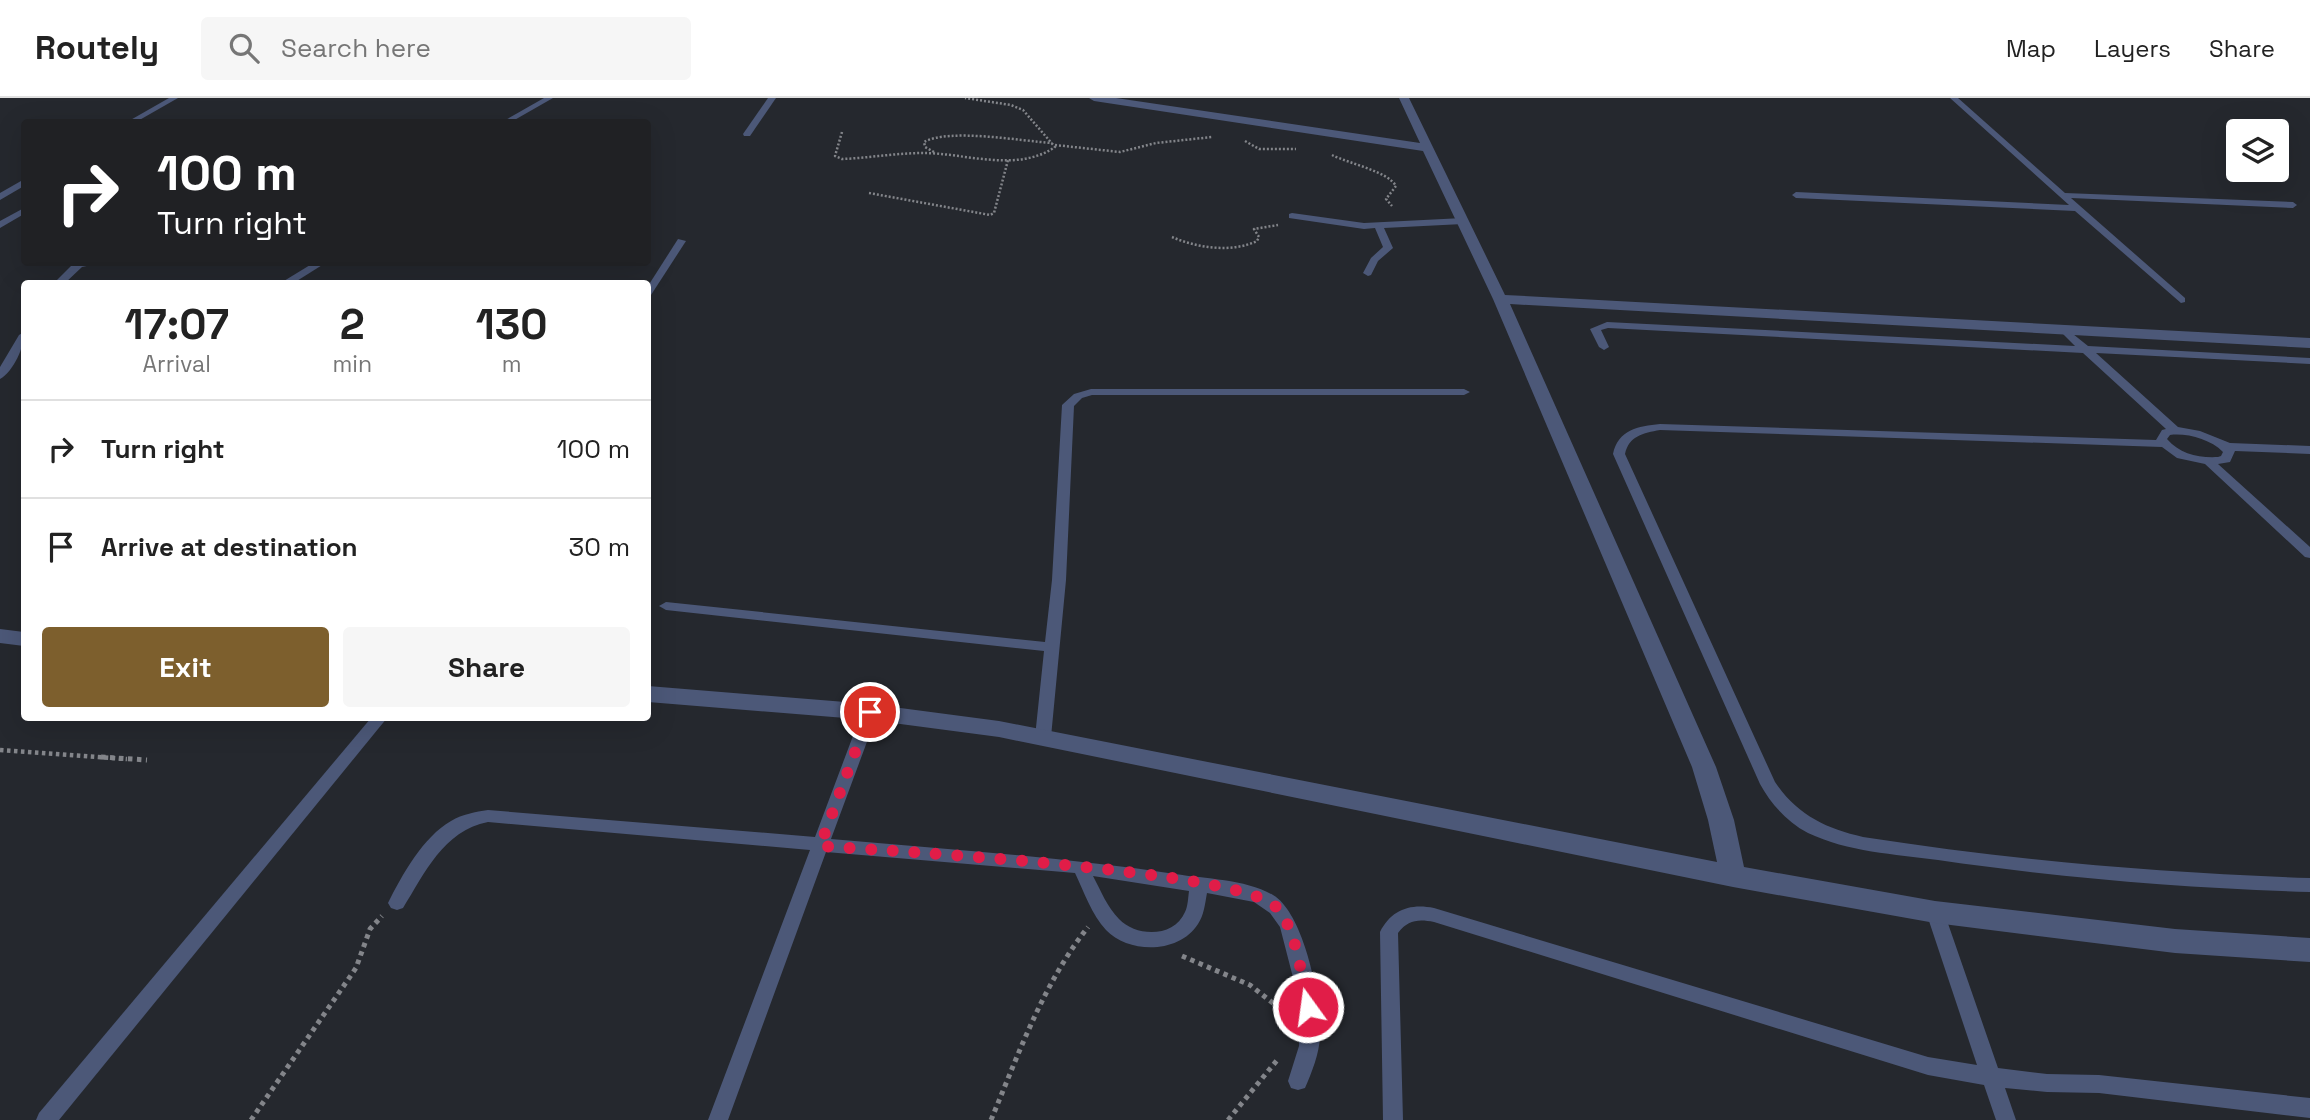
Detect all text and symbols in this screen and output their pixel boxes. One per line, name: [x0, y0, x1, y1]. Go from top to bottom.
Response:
search box: [201, 17, 691, 80]
text: Routely: [35, 27, 159, 69]
icon: search: [225, 29, 263, 67]
text: Search here: [281, 31, 431, 65]
text: Map: [2006, 33, 2056, 64]
text: Layers: [2094, 33, 2171, 64]
text: Share: [2209, 33, 2275, 64]
map controls: [2226, 119, 2289, 182]
button: layers: [2226, 119, 2289, 182]
text: 100 m: [157, 142, 297, 204]
icon: right: [42, 147, 133, 238]
text: Turn right: [157, 203, 307, 243]
text: 17:07: [125, 298, 229, 351]
text: 2: [340, 298, 365, 351]
text: 130: [476, 298, 547, 351]
text: Arrival: [143, 349, 211, 379]
text: min: [333, 349, 372, 379]
text: m: [502, 349, 521, 379]
icon: right: [42, 430, 80, 468]
text: Turn right: [101, 432, 225, 466]
text: 100 m: [557, 432, 630, 466]
icon: arrive: [42, 528, 80, 566]
text: Arrive at destination: [101, 530, 358, 564]
text: 30 m: [569, 530, 630, 564]
button: Exit: [42, 627, 329, 707]
button: Share: [343, 627, 630, 707]
pin: [840, 682, 900, 742]
icon: arrive: [851, 693, 889, 731]
position arrow: [1271, 970, 1345, 1044]

